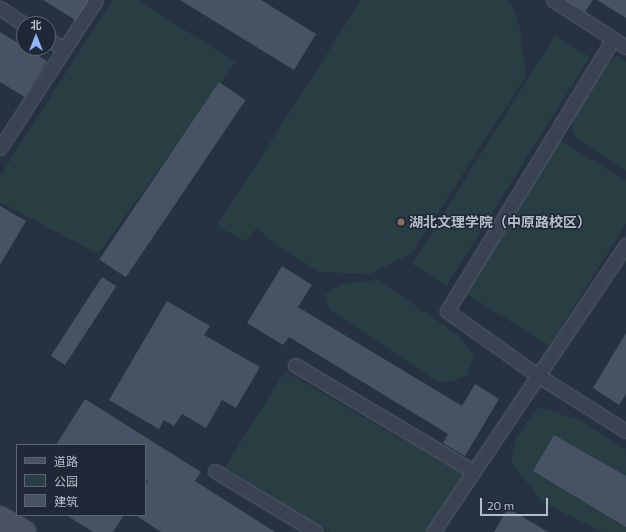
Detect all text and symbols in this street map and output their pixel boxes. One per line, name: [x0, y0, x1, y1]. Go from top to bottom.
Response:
north arrow: [16, 16, 56, 56]
text: 北: [31, 18, 42, 31]
place label: 湖北文理学院（中原路校区）: [409, 214, 591, 230]
marker: 湖北文理学院（中原路校区）: [396, 217, 406, 227]
legend: [16, 444, 146, 516]
text: 道路: [54, 454, 78, 468]
text: 公园: [54, 474, 78, 488]
scale bar: [482, 490, 550, 516]
text: 建筑: [54, 494, 78, 508]
text: 20 m: [487, 498, 514, 512]

